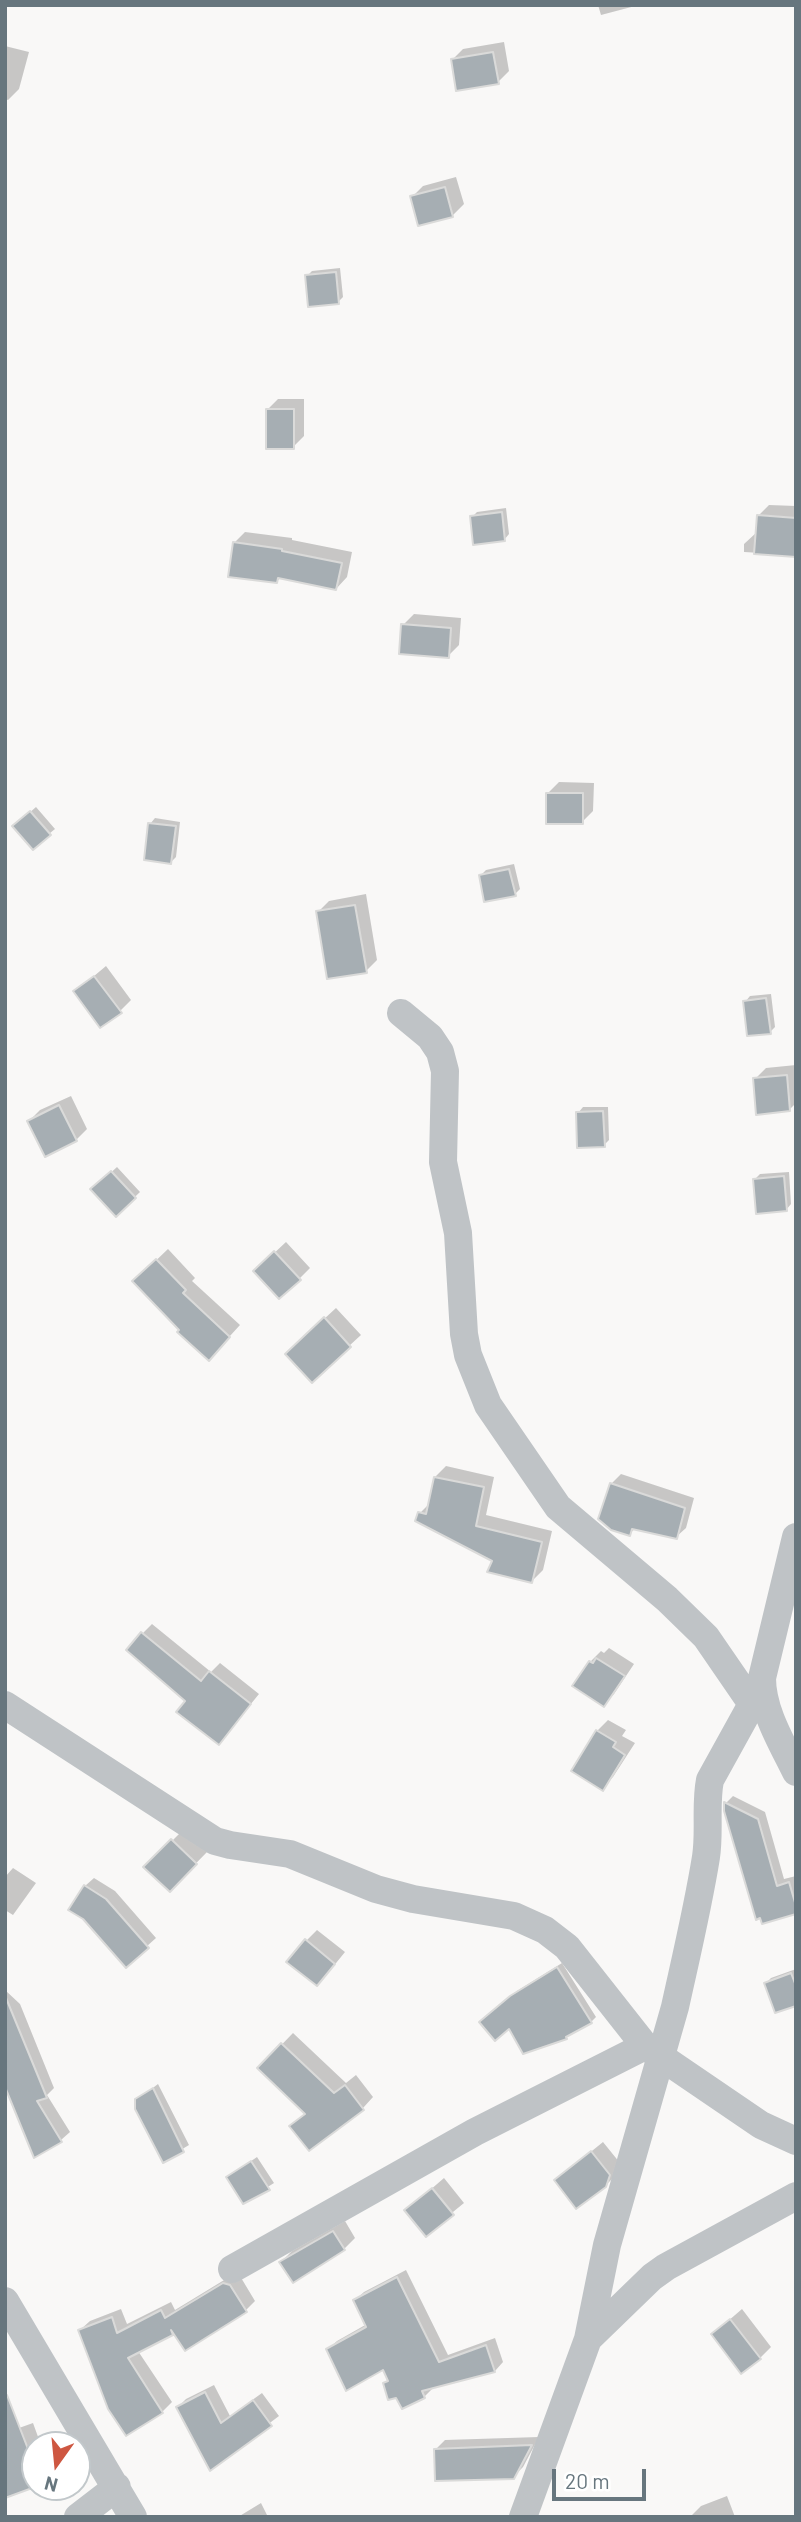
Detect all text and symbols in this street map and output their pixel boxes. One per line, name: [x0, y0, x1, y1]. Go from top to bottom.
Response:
north arrow: [21, 2431, 91, 2501]
scale bar: [556, 2456, 650, 2500]
text: 20 m: [565, 2468, 610, 2493]
text: N: [42, 2472, 60, 2498]

